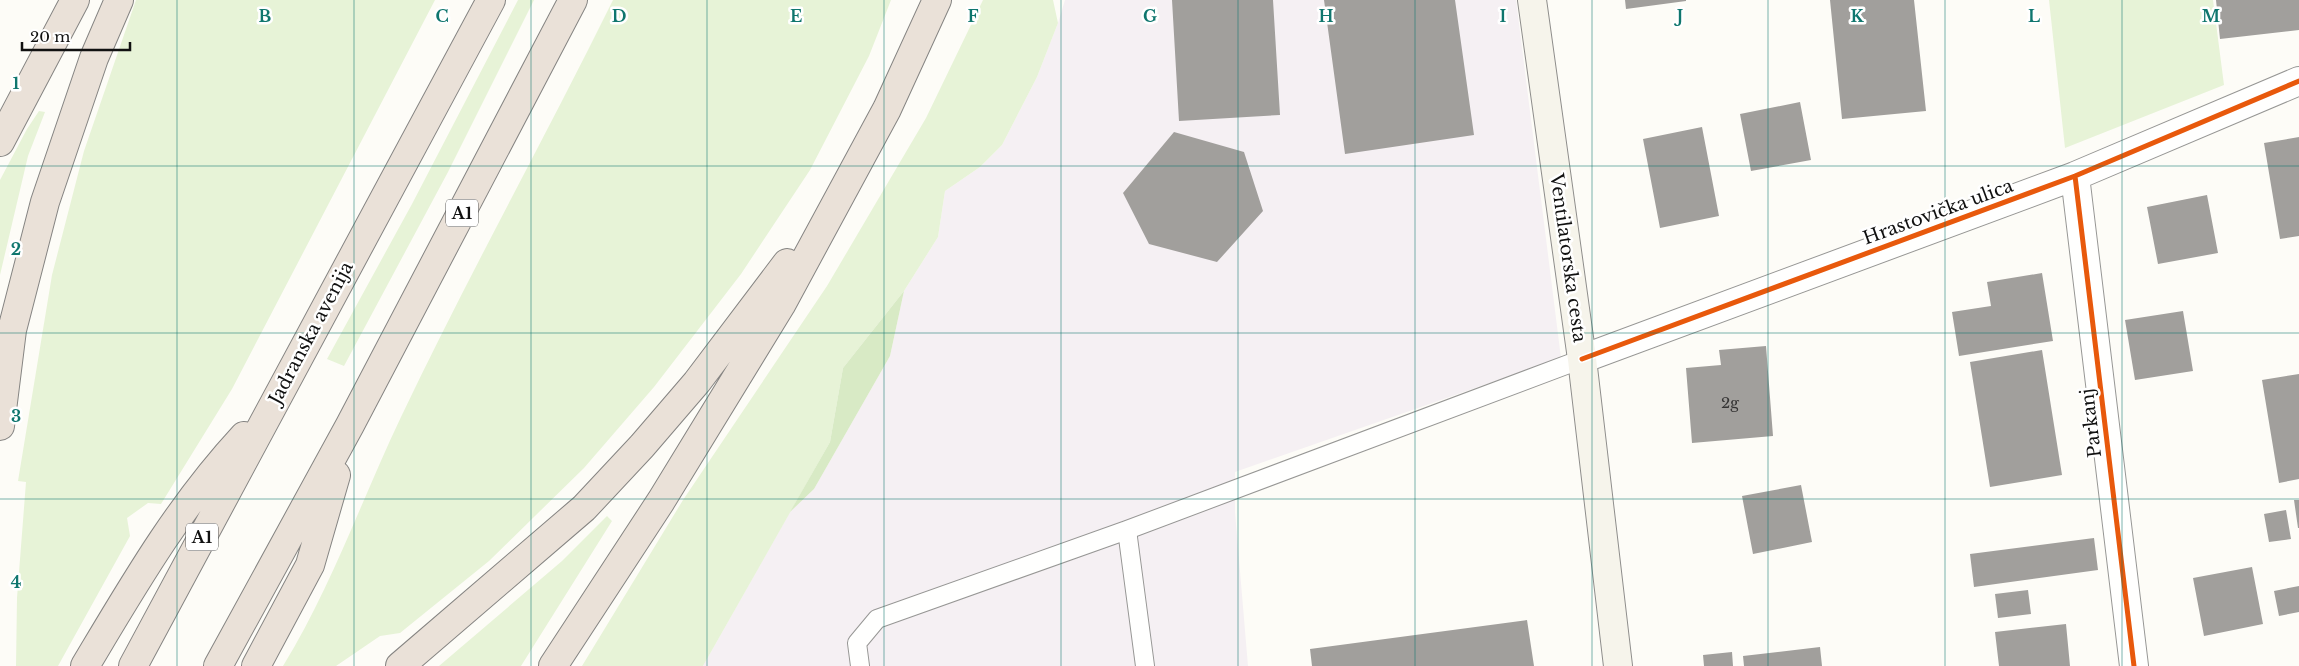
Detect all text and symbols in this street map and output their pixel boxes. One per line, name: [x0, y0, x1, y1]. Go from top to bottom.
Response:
text: B: [259, 6, 272, 26]
text: C: [435, 6, 449, 26]
text: D: [612, 6, 626, 26]
text: E: [790, 6, 802, 26]
text: F: [967, 6, 979, 26]
text: G: [1143, 6, 1157, 26]
text: H: [1318, 6, 1334, 26]
text: I: [1500, 6, 1507, 26]
text: J: [1674, 6, 1683, 26]
text: K: [1850, 6, 1864, 26]
text: L: [2028, 6, 2040, 26]
text: M: [2202, 6, 2220, 26]
scale bar: [22, 20, 130, 52]
text: 20 m: [30, 27, 70, 46]
text: 1: [13, 73, 20, 93]
street label: Ventilatorska cesta: [1545, 171, 1591, 344]
street label: Hrastovička ulica: [1860, 175, 2016, 249]
road number: A1: [446, 200, 478, 227]
text: 2: [11, 239, 21, 259]
street label: Jadranska avenija: [263, 258, 358, 410]
street label: Parkanj: [2076, 387, 2106, 459]
house number: 2g: [1721, 393, 1740, 412]
text: 3: [11, 406, 21, 426]
road number: A1: [186, 524, 218, 550]
text: 4: [11, 572, 21, 592]

